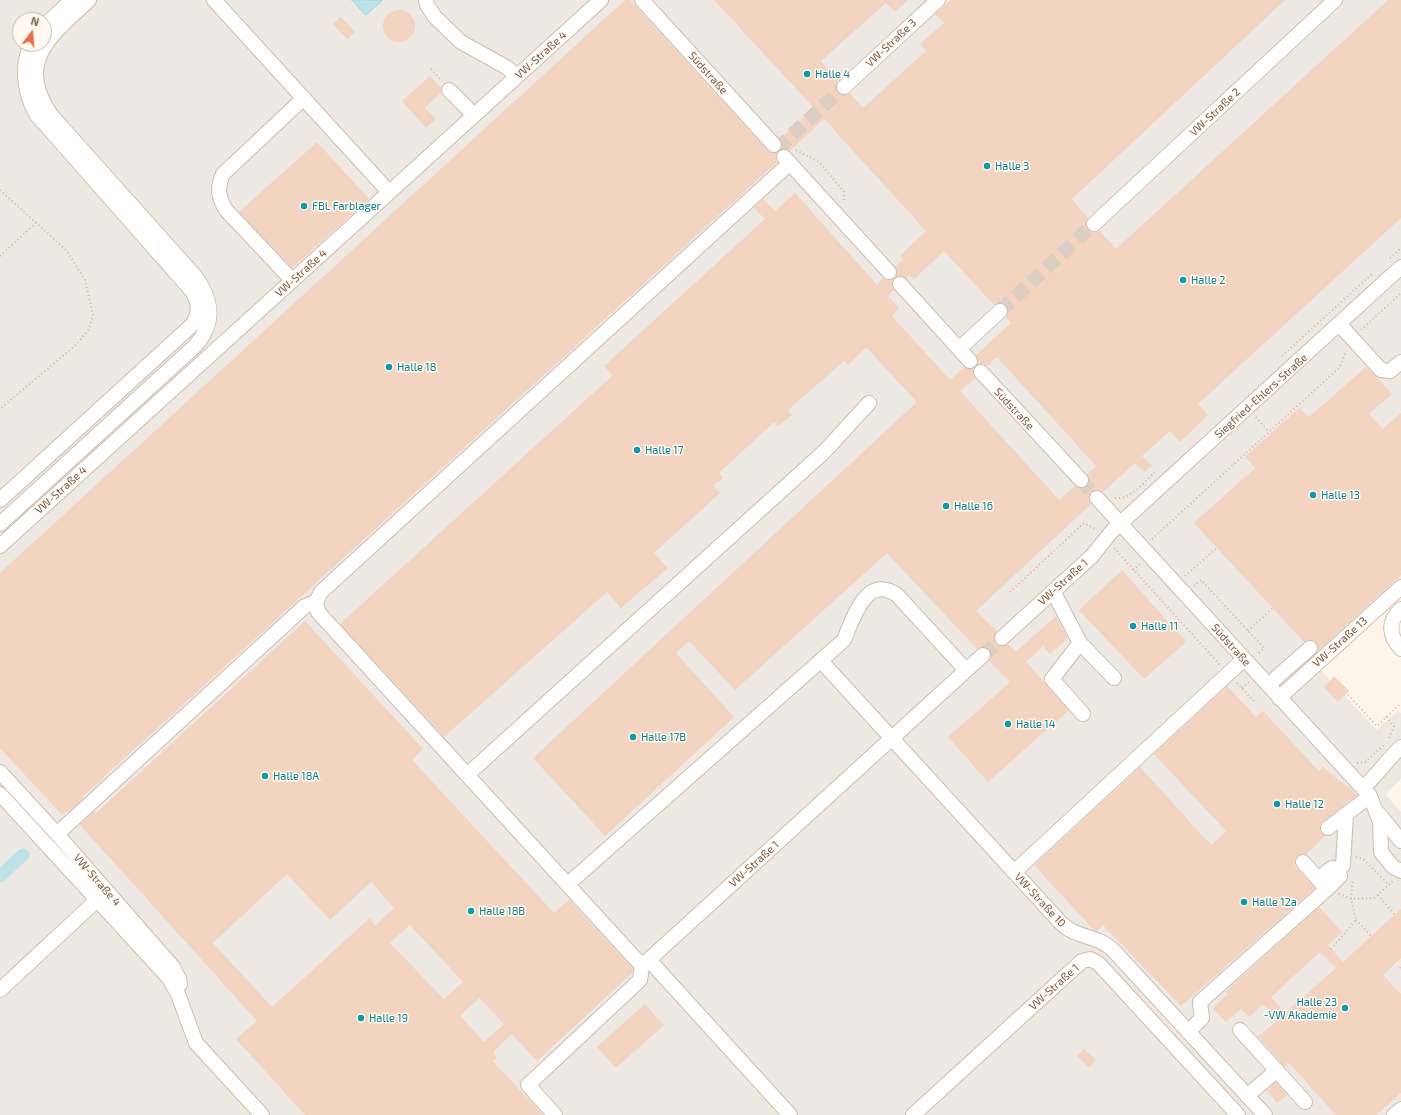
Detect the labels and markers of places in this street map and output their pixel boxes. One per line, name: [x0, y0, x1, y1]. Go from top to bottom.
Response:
place label: Halle 4: [815, 67, 850, 81]
marker: Halle 4: [802, 69, 812, 79]
place label: Halle 3: [995, 159, 1029, 173]
marker: Halle 3: [982, 161, 992, 171]
place label: FBL Farblager: [312, 199, 381, 213]
marker: FBL Farblager: [299, 201, 309, 211]
place label: Halle 2: [1191, 273, 1225, 287]
marker: Halle 2: [1178, 275, 1188, 285]
place label: Halle 18: [397, 360, 436, 374]
marker: Halle 18: [384, 362, 394, 372]
place label: Halle 17: [645, 443, 683, 457]
marker: Halle 17: [632, 445, 642, 455]
place label: Halle 13: [1321, 488, 1360, 502]
marker: Halle 13: [1308, 490, 1318, 500]
place label: Halle 16: [954, 499, 993, 513]
marker: Halle 16: [941, 501, 951, 511]
place label: Halle 11: [1141, 619, 1178, 633]
marker: Halle 11: [1128, 621, 1138, 631]
place label: Halle 14: [1016, 717, 1055, 731]
marker: Halle 14: [1003, 719, 1013, 729]
place label: Halle 17B: [641, 730, 686, 744]
marker: Halle 17B: [628, 732, 638, 742]
place label: Halle 18A: [273, 769, 319, 783]
marker: Halle 18A: [260, 771, 270, 781]
place label: Halle 12: [1285, 797, 1324, 811]
marker: Halle 12: [1272, 799, 1282, 809]
place label: Halle 12a: [1252, 895, 1297, 909]
marker: Halle 12a: [1239, 897, 1249, 907]
place label: Halle 18B: [479, 904, 525, 918]
marker: Halle 18B: [466, 906, 476, 916]
place label: Halle 23 -VW Akademie: [1264, 995, 1337, 1021]
marker: Halle 23 -VW Akademie: [1340, 1003, 1350, 1013]
place label: Halle 19: [369, 1011, 408, 1025]
marker: Halle 19: [356, 1013, 366, 1023]

